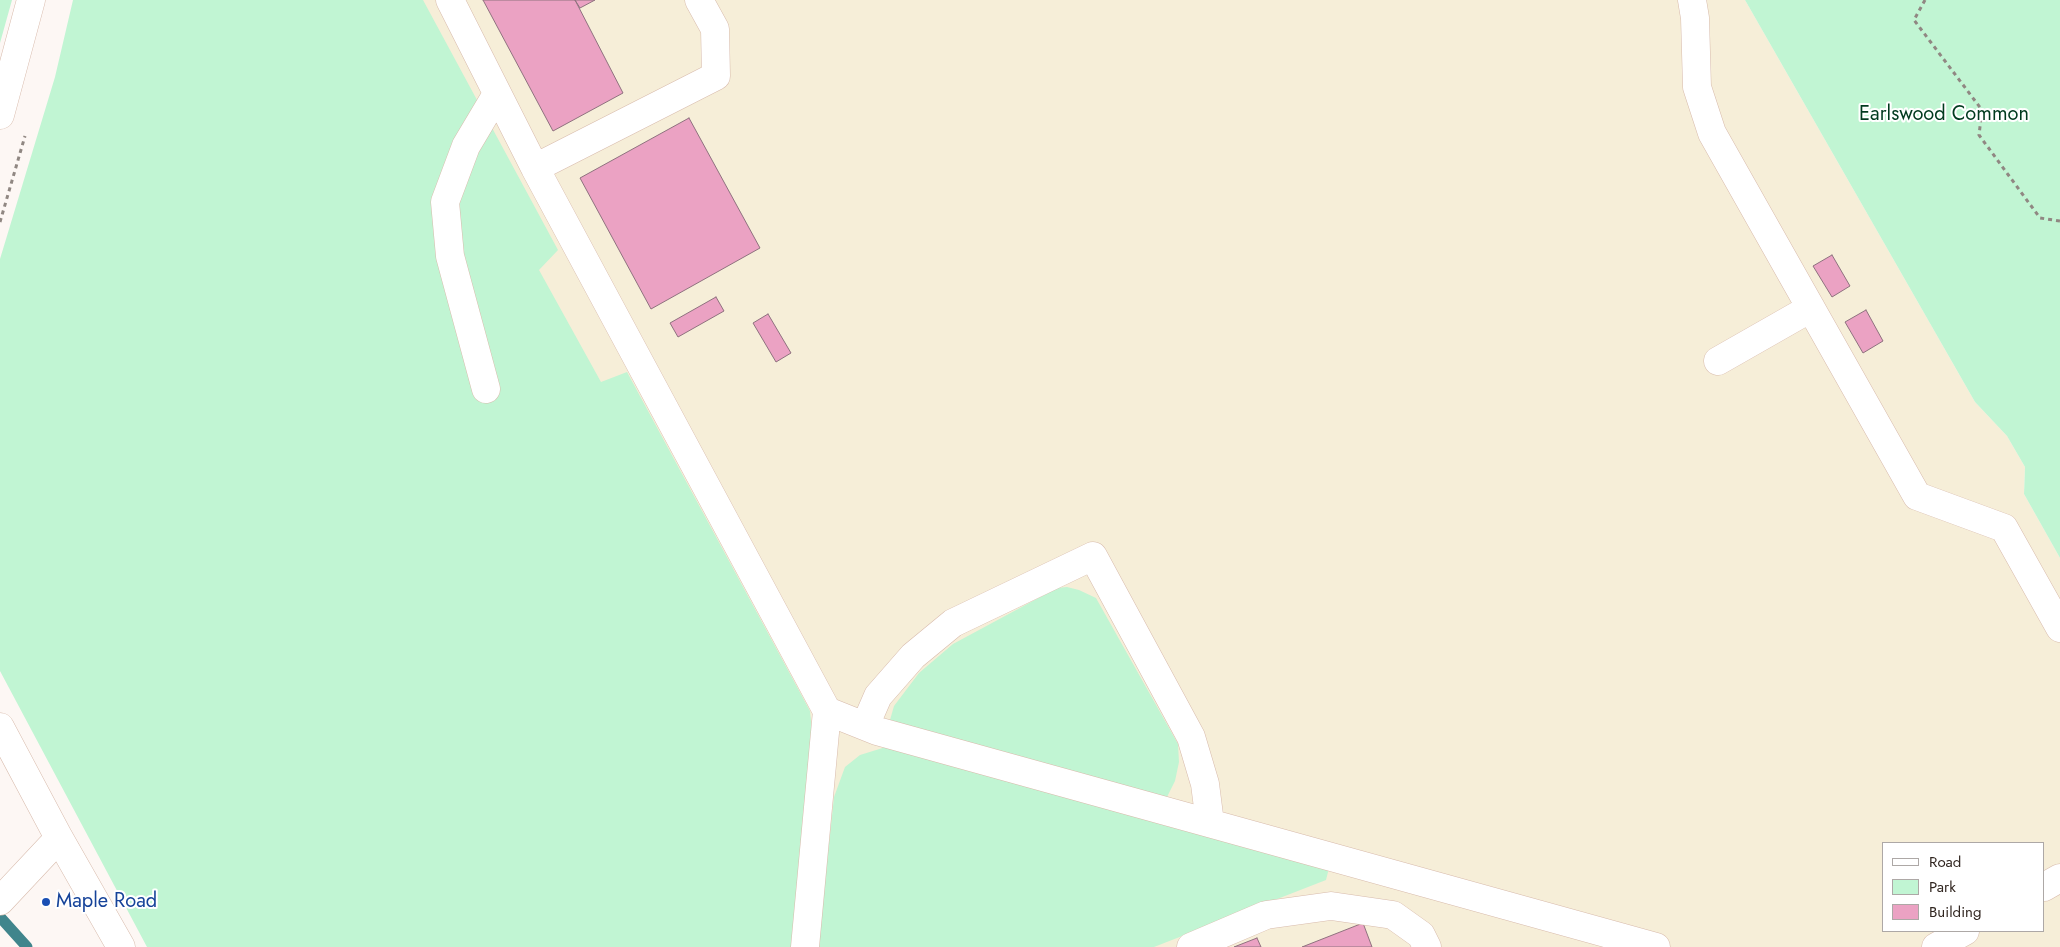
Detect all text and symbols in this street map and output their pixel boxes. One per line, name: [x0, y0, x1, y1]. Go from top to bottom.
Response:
park label: Earlswood Common: [1859, 103, 2029, 127]
legend: [1882, 842, 2045, 932]
text: Road: [1929, 851, 1961, 873]
text: Park: [1929, 876, 1956, 898]
place label: Maple Road: [56, 890, 157, 914]
marker: Maple Road: [40, 896, 52, 908]
text: Building: [1929, 901, 1981, 923]

